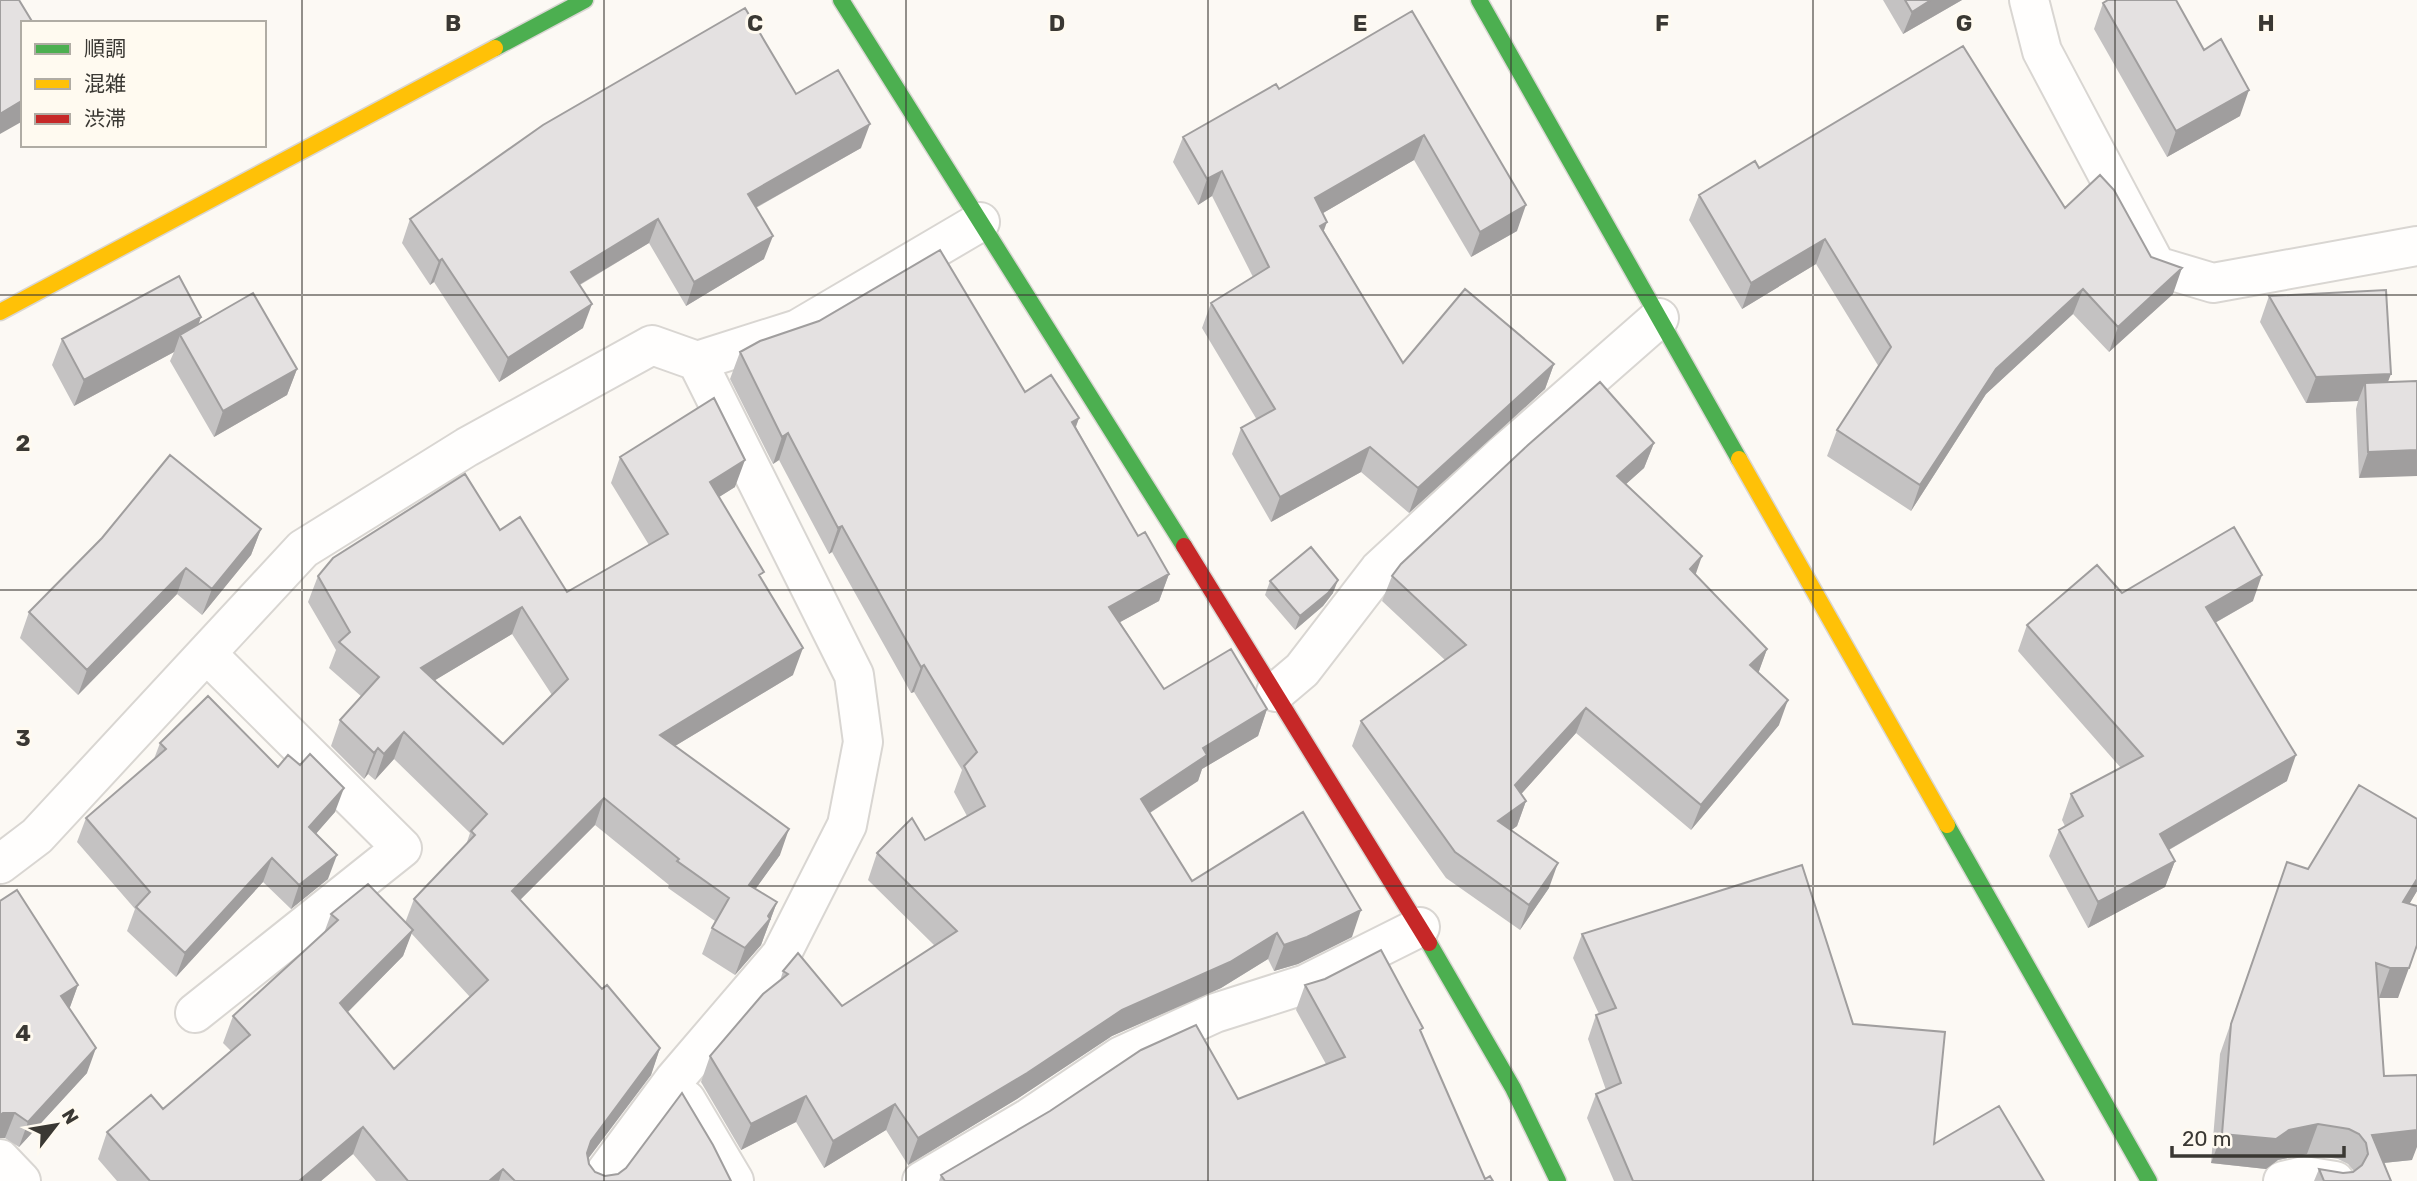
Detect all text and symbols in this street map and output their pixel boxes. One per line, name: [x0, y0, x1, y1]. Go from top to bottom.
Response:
text: B: [445, 9, 461, 37]
text: C: [747, 9, 763, 37]
text: D: [1049, 9, 1065, 37]
text: E: [1353, 9, 1367, 37]
text: F: [1655, 9, 1669, 37]
text: G: [1956, 9, 1972, 37]
text: H: [2257, 9, 2275, 37]
legend: [21, 21, 266, 147]
text: 順調: [84, 36, 126, 61]
text: 混雑: [84, 71, 126, 96]
text: 渋滞: [84, 106, 126, 131]
text: 2: [16, 429, 30, 457]
text: 3: [15, 724, 31, 752]
text: 4: [15, 1019, 31, 1047]
north arrow: [21, 1090, 91, 1160]
text: N: [57, 1105, 84, 1128]
scale bar: [2172, 1114, 2344, 1158]
text: 20 m: [2182, 1126, 2231, 1151]

